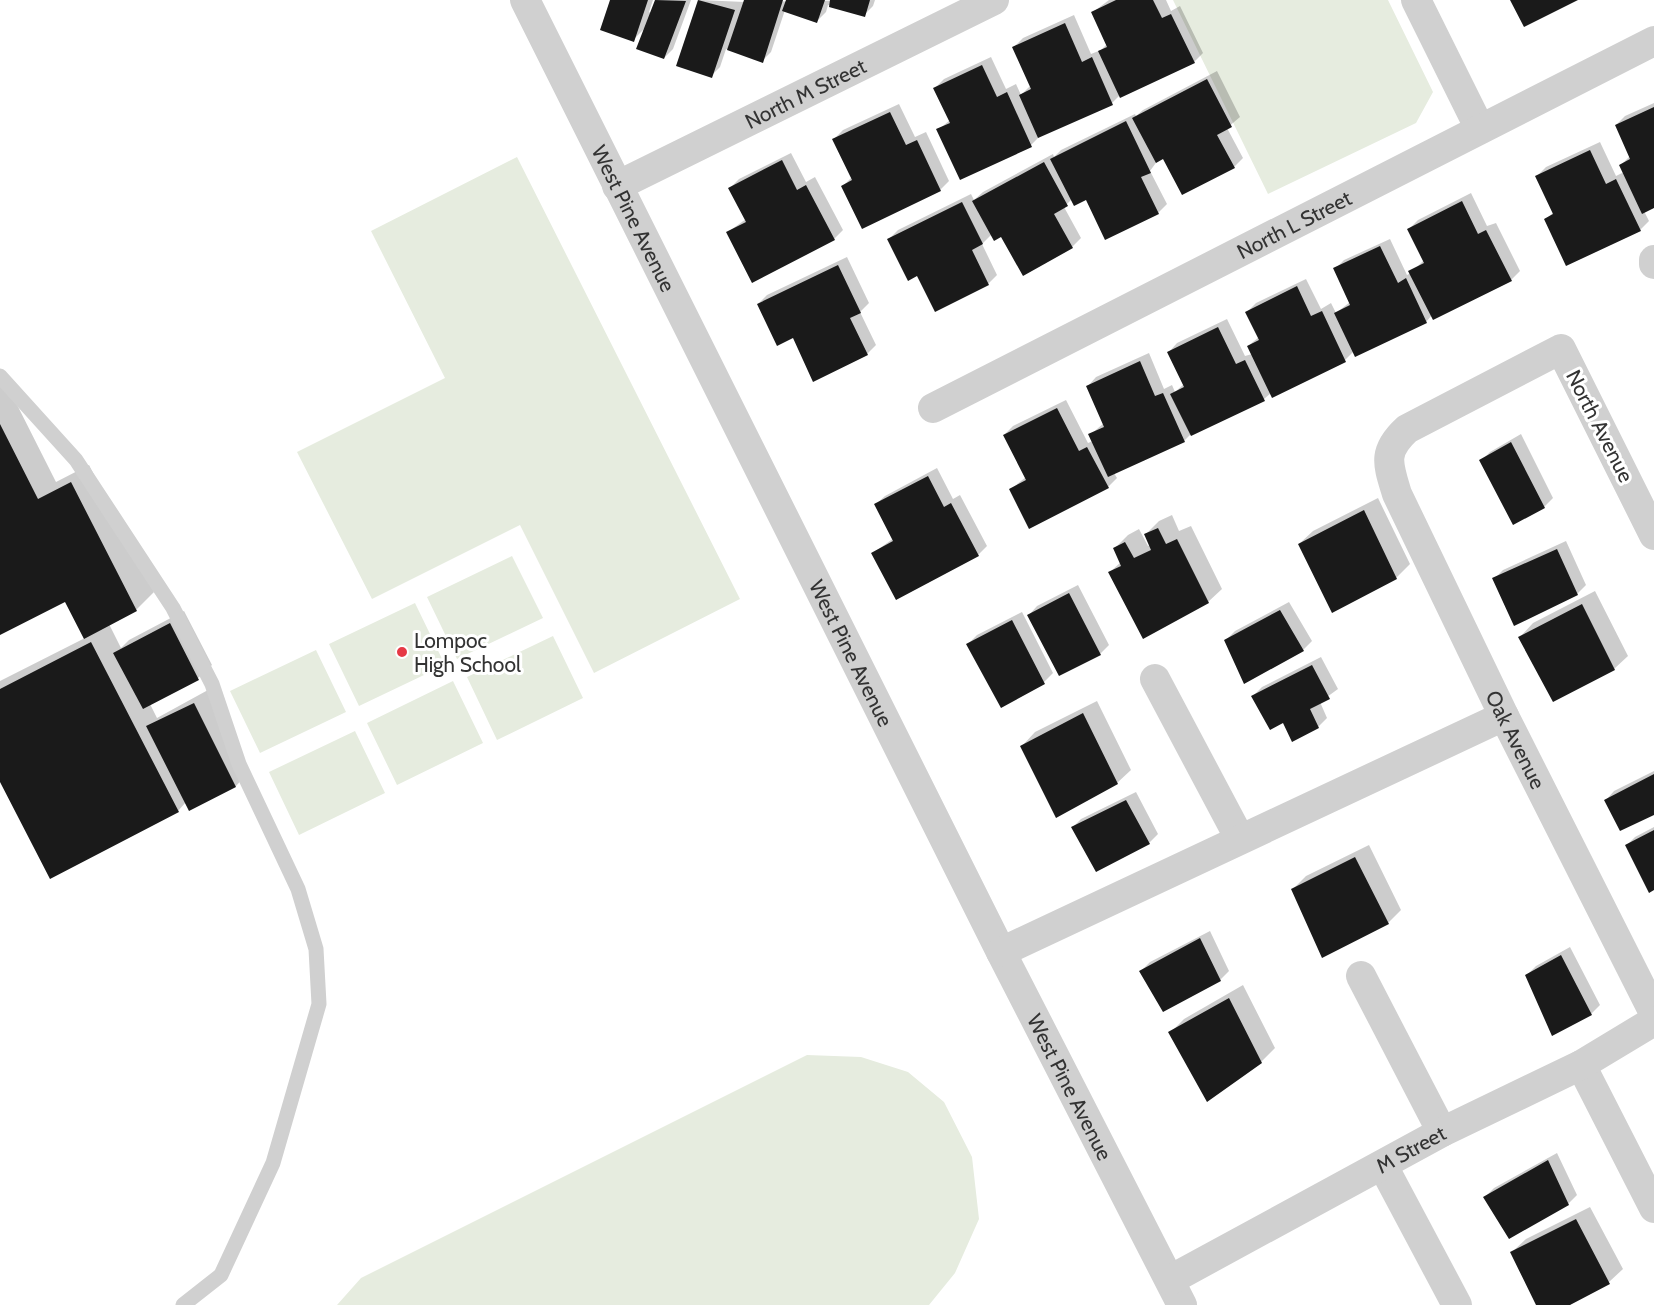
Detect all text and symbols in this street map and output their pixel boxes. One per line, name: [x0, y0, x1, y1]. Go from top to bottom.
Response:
street label: North M Street: [741, 53, 870, 133]
street label: West Pine Avenue: [587, 141, 681, 296]
street label: North L Street: [1232, 185, 1355, 264]
street label: North Avenue: [1561, 366, 1639, 486]
street label: West Pine Avenue: [804, 576, 899, 731]
place label: Lompoc High School: [414, 628, 521, 677]
marker: Lompoc High School: [395, 645, 409, 659]
street label: Oak Avenue: [1481, 686, 1551, 793]
street label: West Pine Avenue: [1022, 1010, 1118, 1164]
street label: M Street: [1371, 1120, 1450, 1178]

